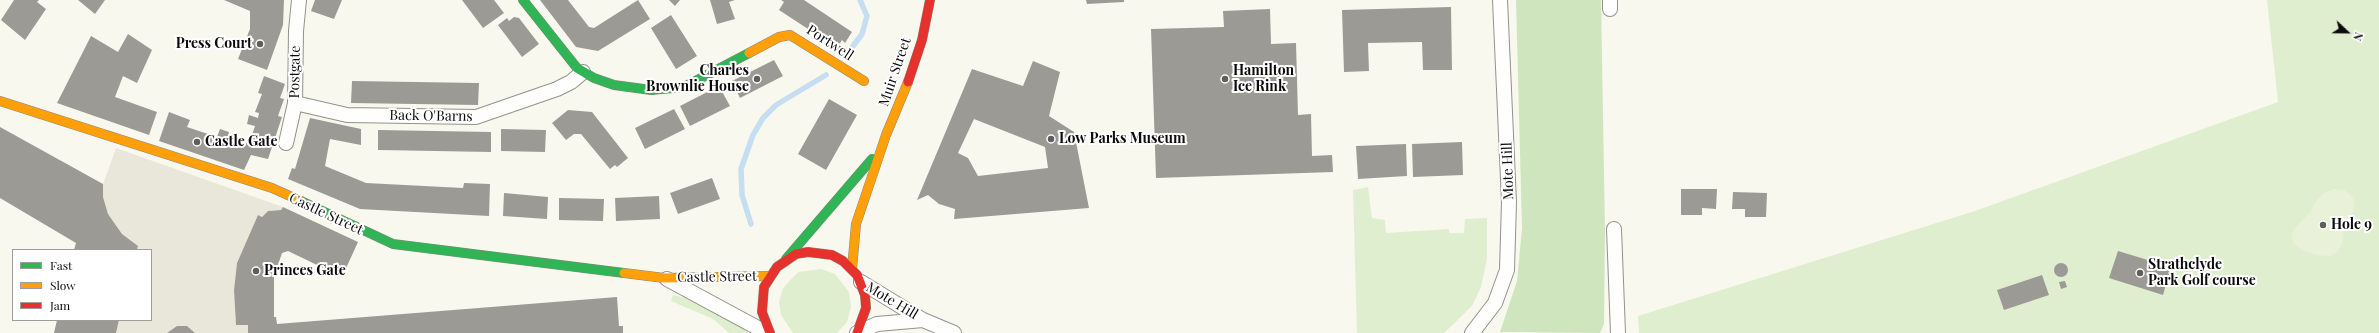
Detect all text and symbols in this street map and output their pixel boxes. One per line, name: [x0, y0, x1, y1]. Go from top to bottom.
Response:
north arrow: [2327, 12, 2367, 52]
street label: Portwell: [803, 22, 857, 64]
text: N: [2350, 30, 2367, 43]
street label: Muir Street: [875, 35, 915, 109]
place label: Press Court: [176, 36, 252, 52]
marker: Press Court: [255, 39, 265, 49]
street label: Postgate: [286, 45, 304, 99]
place label: Charles Brownlie House: [646, 63, 749, 96]
place label: Hamilton Ice Rink: [1233, 63, 1294, 96]
marker: Charles Brownlie House: [752, 74, 762, 84]
marker: Hamilton Ice Rink: [1220, 74, 1230, 84]
street label: Back O'Barns: [389, 107, 473, 125]
place label: Low Parks Museum: [1059, 131, 1186, 147]
place label: Castle Gate: [205, 134, 277, 150]
marker: Low Parks Museum: [1046, 134, 1056, 144]
marker: Castle Gate: [192, 137, 202, 147]
street label: Mote Hill: [1499, 142, 1517, 200]
street label: Castle Street: [286, 190, 366, 238]
place label: Hole 9: [2331, 217, 2372, 233]
marker: Hole 9: [2318, 220, 2328, 230]
legend: [12, 249, 152, 321]
text: Fast: [50, 257, 72, 273]
place label: Strathclyde Park Golf course: [2148, 257, 2256, 290]
place label: Princes Gate: [264, 263, 346, 279]
marker: Princes Gate: [251, 266, 261, 276]
street label: Castle Street: [677, 268, 757, 286]
marker: Strathclyde Park Golf course: [2135, 268, 2145, 278]
text: Slow: [50, 277, 76, 293]
street label: Mote Hill: [863, 279, 921, 323]
text: Jam: [50, 297, 70, 313]

